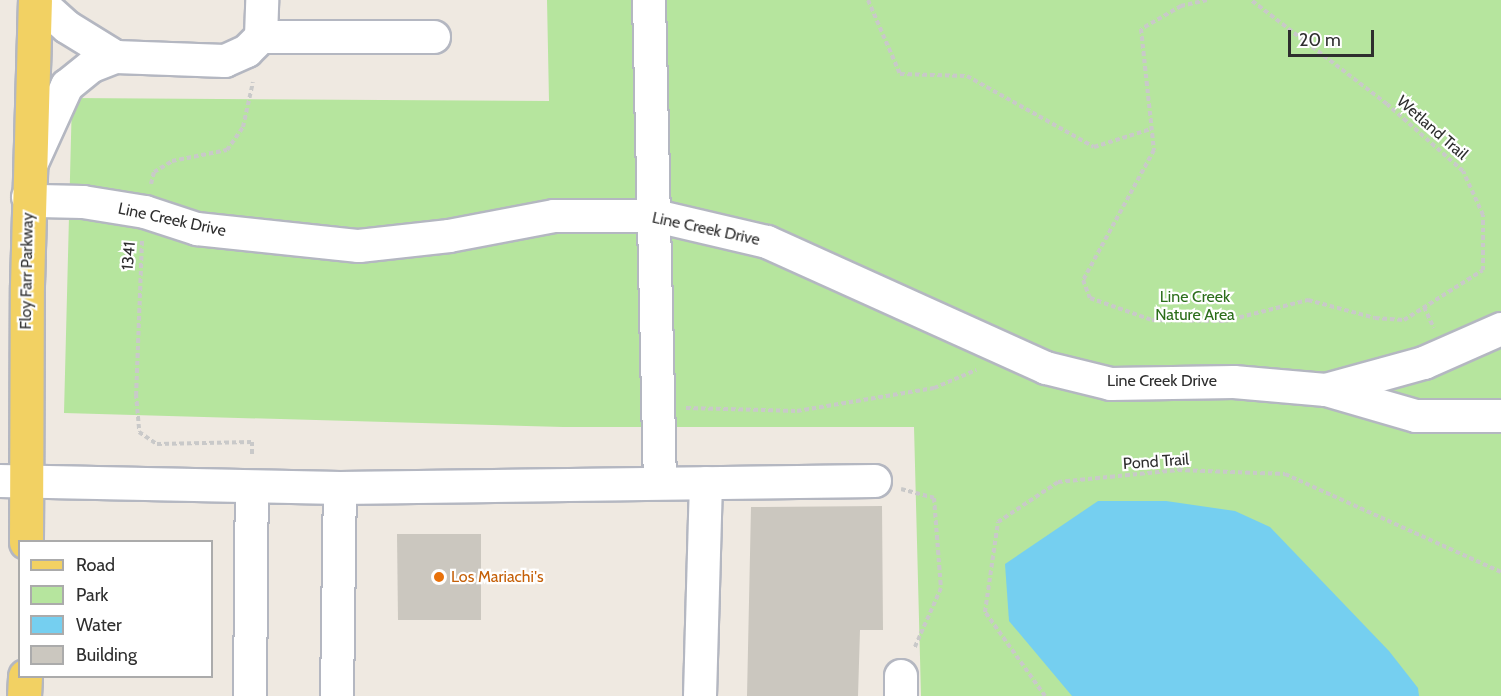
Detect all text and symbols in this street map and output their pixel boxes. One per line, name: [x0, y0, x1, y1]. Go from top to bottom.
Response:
scale bar: [1291, 18, 1376, 56]
text: 20 m: [1299, 29, 1341, 51]
street label: Wetland Trail: [1393, 92, 1471, 164]
street label: Line Creek Drive: [116, 199, 228, 241]
street label: Line Creek Drive: [650, 208, 762, 250]
street label: Floy Farr Parkway: [16, 212, 38, 330]
street label: 1341: [118, 241, 140, 271]
park label: Line Creek Nature Area: [1155, 287, 1235, 325]
street label: Line Creek Drive: [1107, 371, 1217, 391]
street label: Pond Trail: [1122, 450, 1190, 474]
legend: [18, 540, 213, 678]
text: Road: [76, 554, 115, 576]
place label: Los Mariachi's: [451, 567, 544, 587]
marker: Los Mariachi's: [432, 570, 446, 584]
text: Park: [76, 584, 108, 606]
text: Water: [76, 614, 122, 636]
text: Building: [76, 644, 137, 666]

